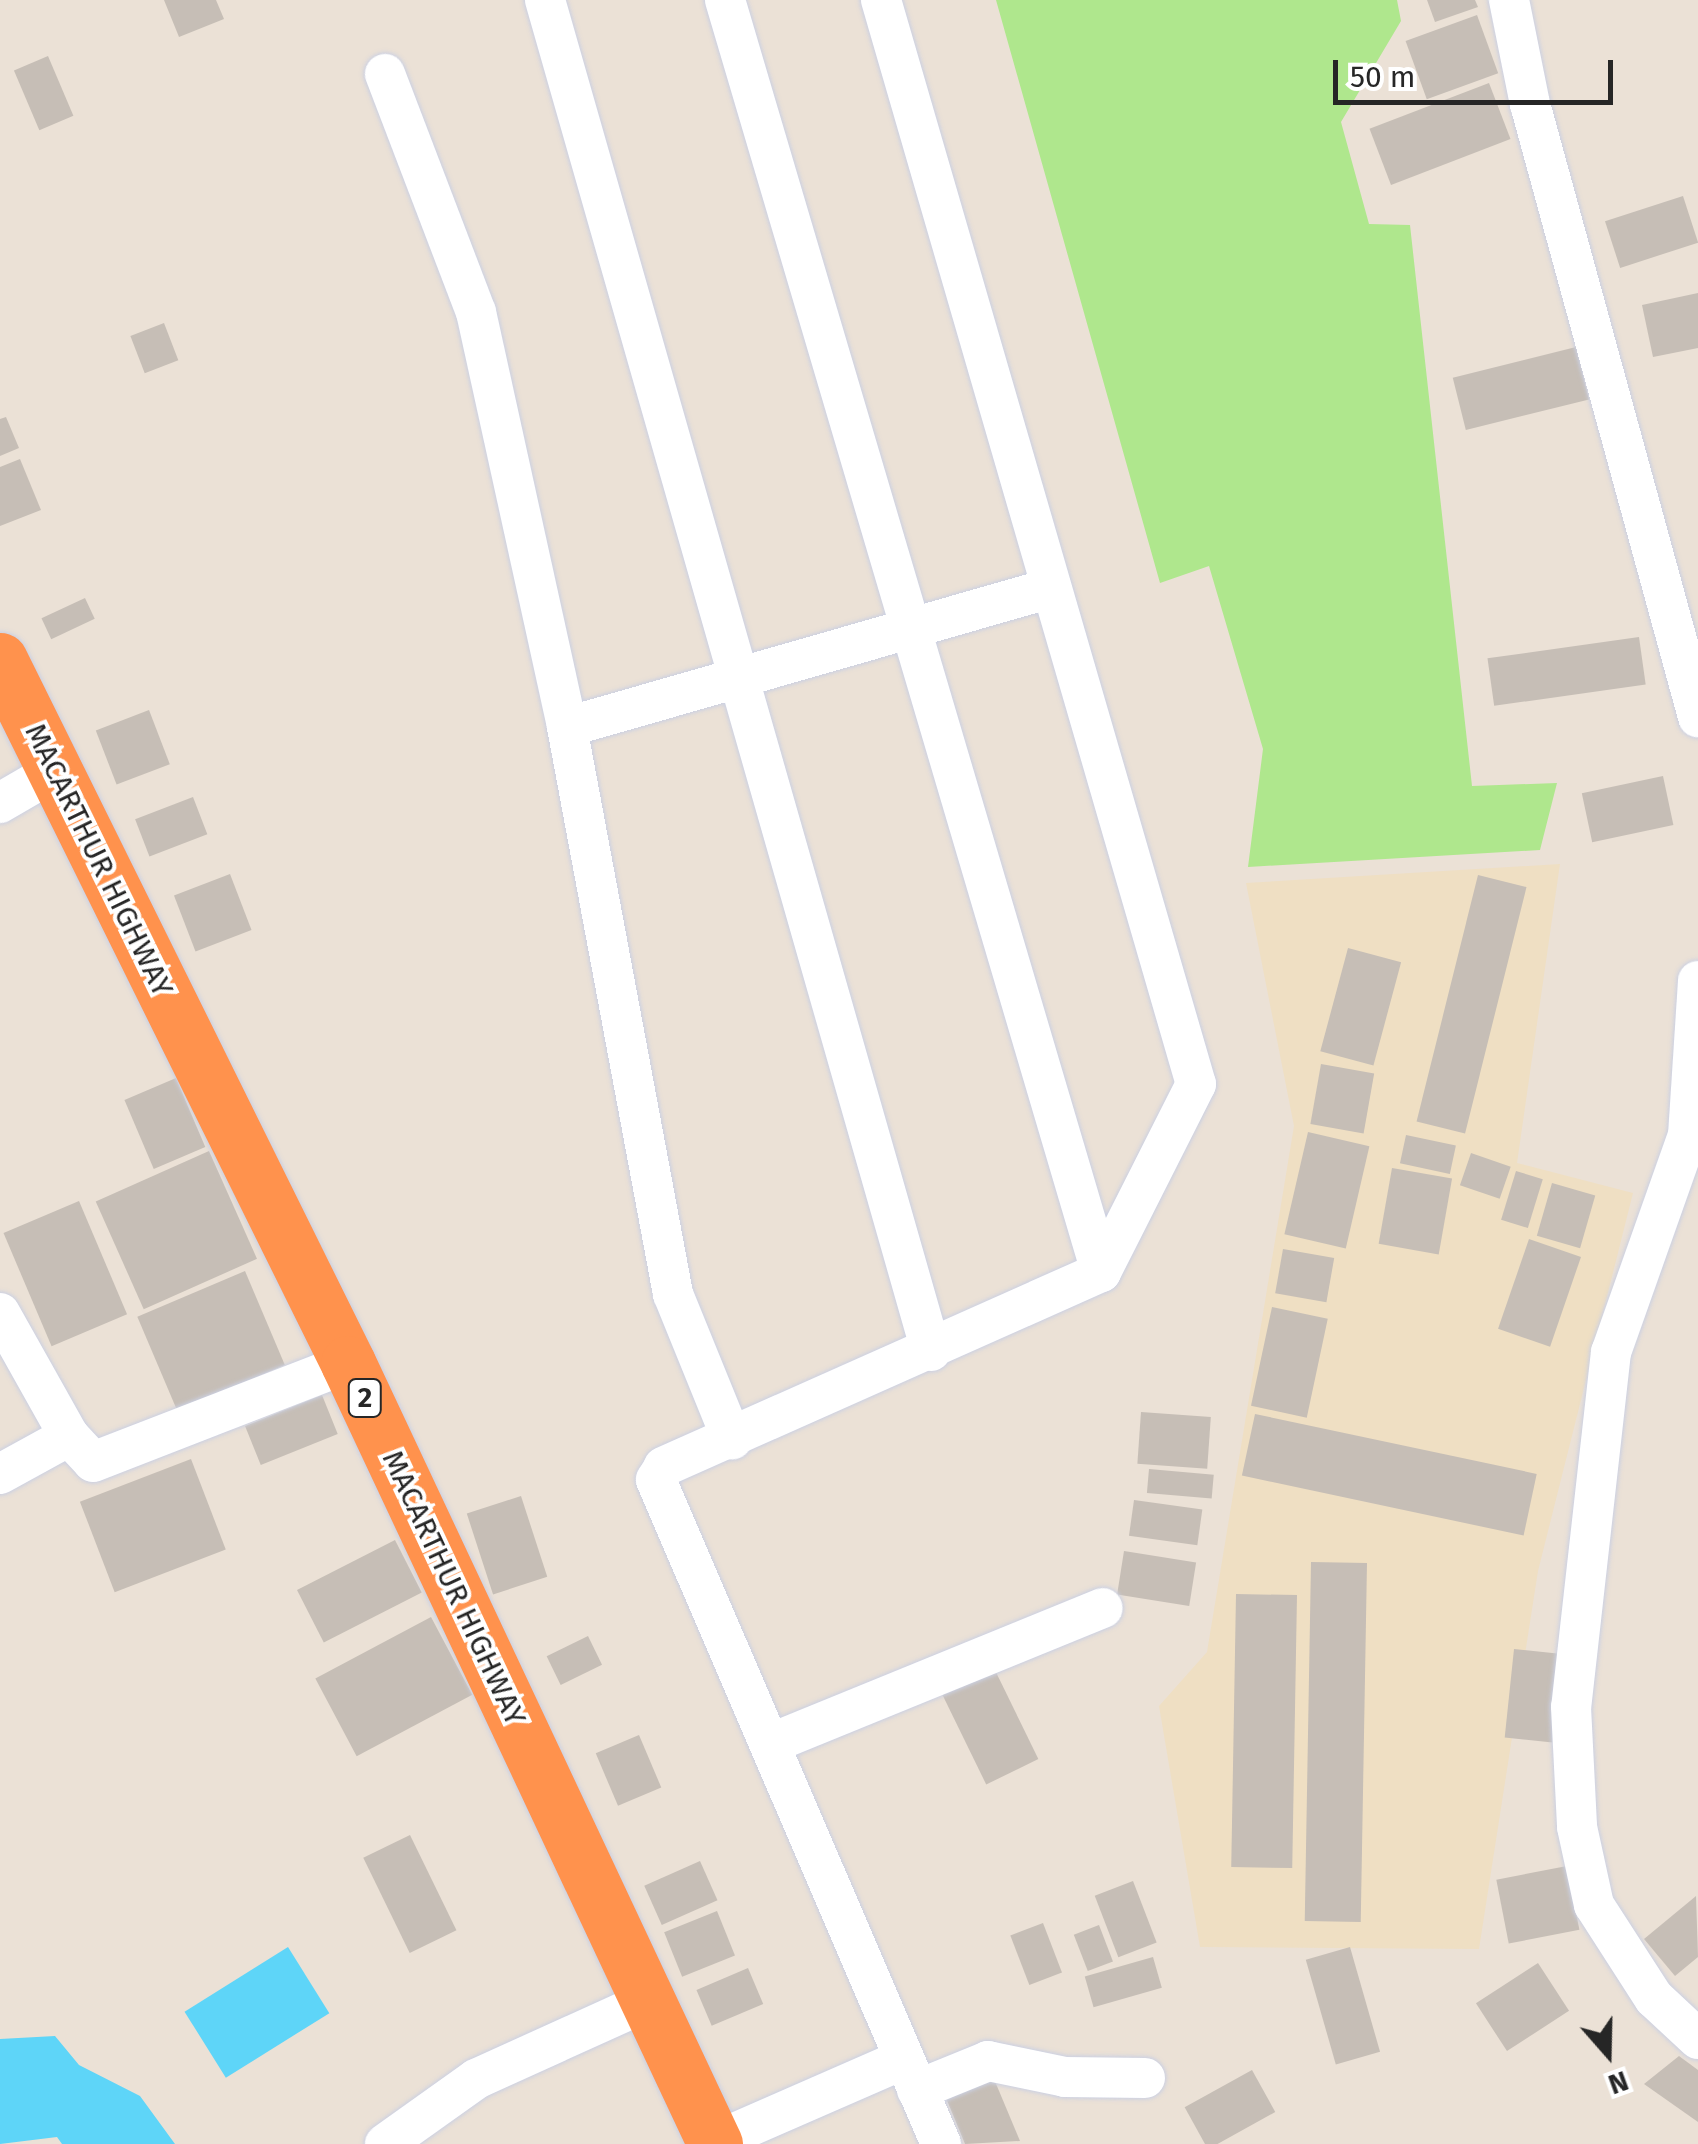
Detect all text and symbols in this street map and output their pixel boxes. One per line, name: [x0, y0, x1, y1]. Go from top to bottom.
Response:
scale bar: [1338, 40, 1618, 102]
text: 50 m: [1350, 59, 1415, 95]
street label: MACARTHUR HIGHWAY: [17, 718, 181, 1002]
road number: 2: [348, 1375, 382, 1421]
street label: MACARTHUR HIGHWAY: [374, 1445, 534, 1731]
north arrow: [1558, 2004, 1658, 2104]
text: N: [1604, 2064, 1633, 2101]

